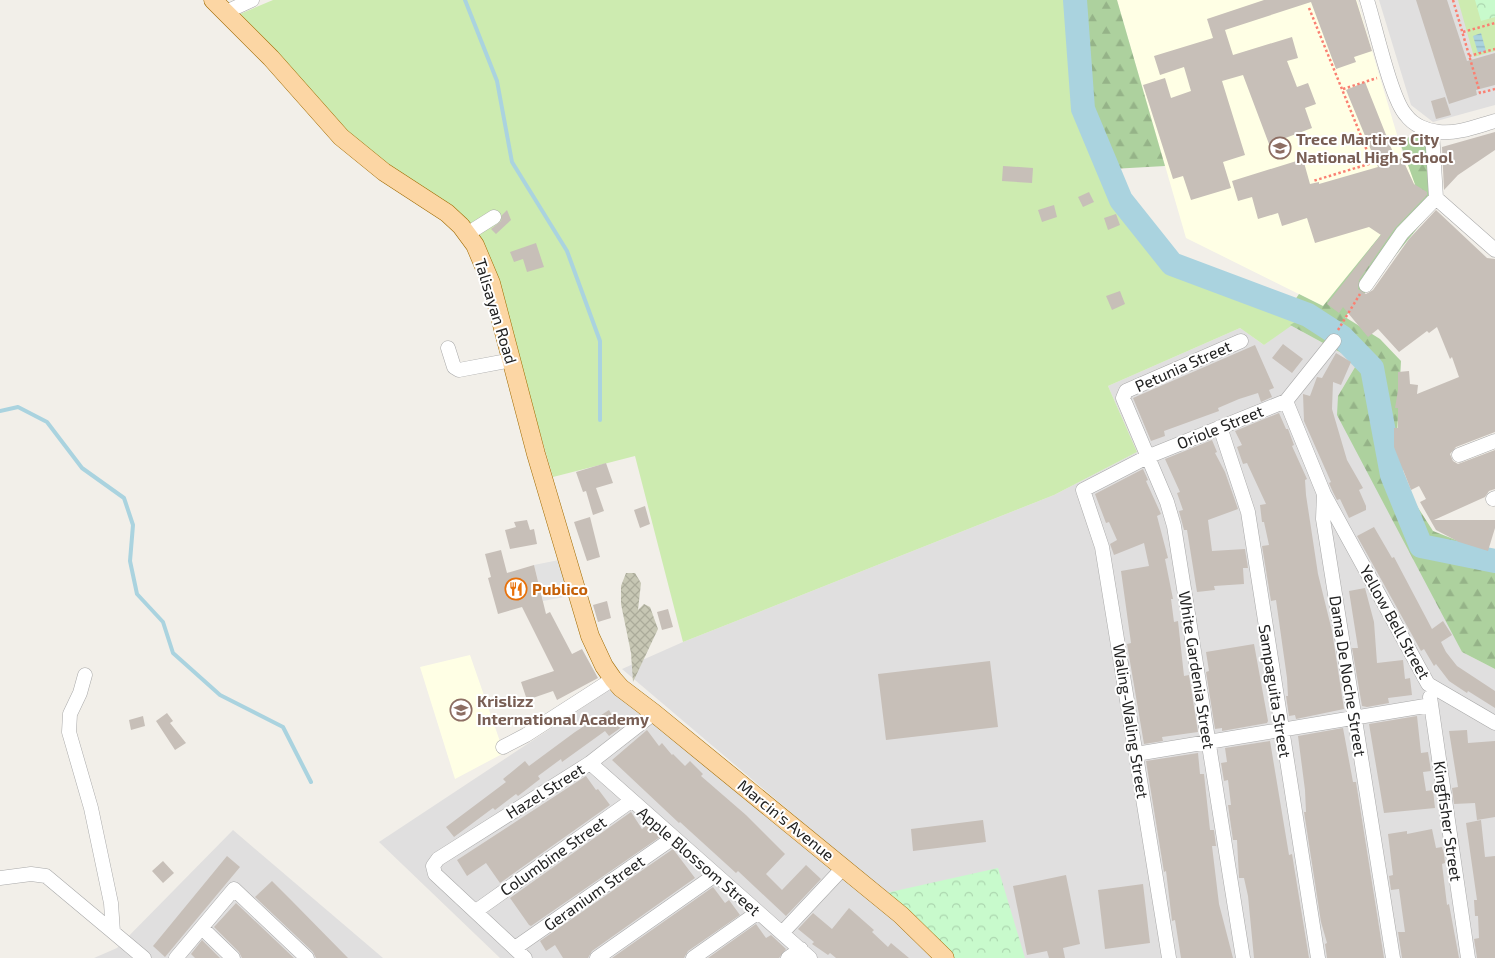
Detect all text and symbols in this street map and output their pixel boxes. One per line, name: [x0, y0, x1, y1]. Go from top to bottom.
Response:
place label: Trece Martires City National High School: [1296, 129, 1454, 166]
school or university icon: Trece Martires City National High School: [1268, 136, 1292, 160]
street label: Talisayan Road: [471, 256, 522, 366]
street label: Petunia Street: [1132, 336, 1234, 395]
street label: Oriole Street: [1174, 401, 1266, 452]
street label: Yellow Bell Street: [1356, 561, 1435, 682]
restaurant icon: Publico: [504, 577, 528, 601]
place label: Publico: [532, 579, 588, 598]
street label: White Gardenia Street: [1176, 590, 1219, 750]
street label: Dama De Noche Street: [1326, 594, 1371, 758]
street label: Sampaguita Street: [1256, 623, 1295, 759]
street label: Waling-Waling Street: [1110, 642, 1153, 800]
place label: Krislizz International Academy: [477, 691, 649, 729]
school or university icon: Krislizz International Academy: [449, 698, 473, 722]
street label: Hazel Street: [502, 759, 587, 822]
street label: Kingfisher Street: [1431, 759, 1466, 882]
street label: Marcin's Avenue: [734, 775, 838, 864]
street label: Apple Blossom Street: [634, 802, 765, 919]
street label: Columbine Street: [496, 812, 609, 899]
street label: Geranium Street: [540, 851, 648, 934]

